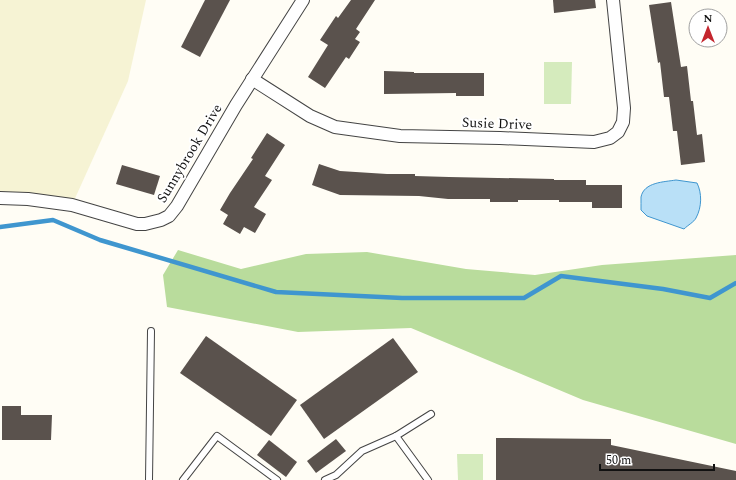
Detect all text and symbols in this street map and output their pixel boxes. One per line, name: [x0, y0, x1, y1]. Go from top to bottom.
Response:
north arrow: [688, 8, 728, 48]
text: N: [704, 10, 713, 27]
street label: Sunnybrook Drive: [151, 100, 227, 207]
street label: Susie Drive: [461, 112, 533, 135]
scale bar: [600, 446, 714, 472]
text: 50 m: [606, 451, 631, 470]

